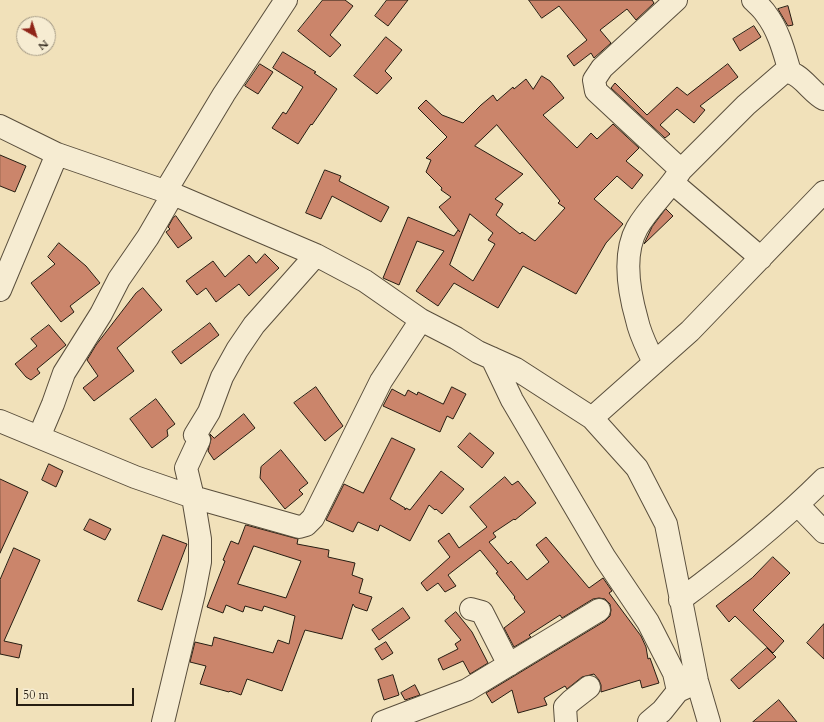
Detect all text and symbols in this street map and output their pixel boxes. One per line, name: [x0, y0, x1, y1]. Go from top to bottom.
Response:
north arrow: [16, 16, 56, 56]
text: N: [35, 36, 52, 54]
scale bar: [18, 680, 136, 706]
text: 50 m: [23, 687, 49, 703]

